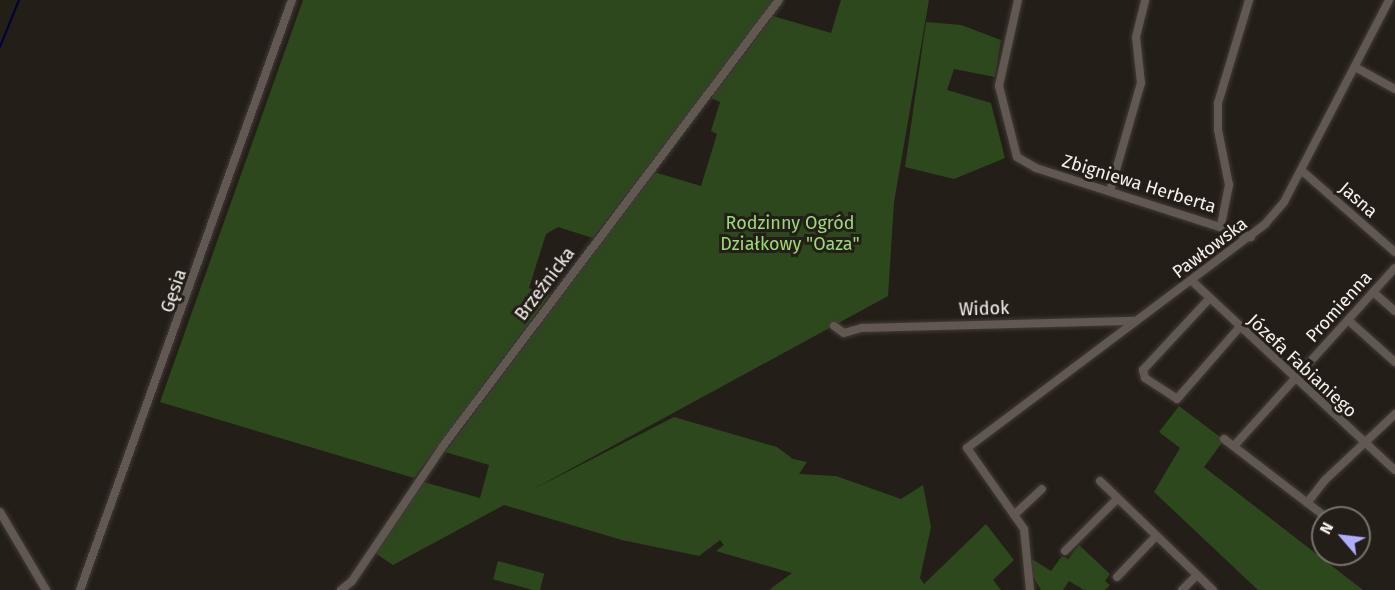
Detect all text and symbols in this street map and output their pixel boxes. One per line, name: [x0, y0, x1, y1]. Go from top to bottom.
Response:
street label: Zbigniewa Herberta: [1059, 150, 1219, 218]
street label: Jasna: [1334, 177, 1382, 223]
park label: Rodzinny Ogród Działkowy "Oaza": [720, 213, 860, 256]
street label: Pawłowska: [1168, 213, 1252, 283]
street label: Brzeźnicka: [511, 243, 579, 325]
street label: Gęsia: [157, 266, 191, 316]
street label: Promienna: [1301, 267, 1377, 347]
street label: Widok: [958, 297, 1010, 321]
street label: Józefa Fabianiego: [1243, 310, 1361, 422]
north arrow: [1311, 506, 1371, 566]
text: N: [1316, 519, 1337, 537]

